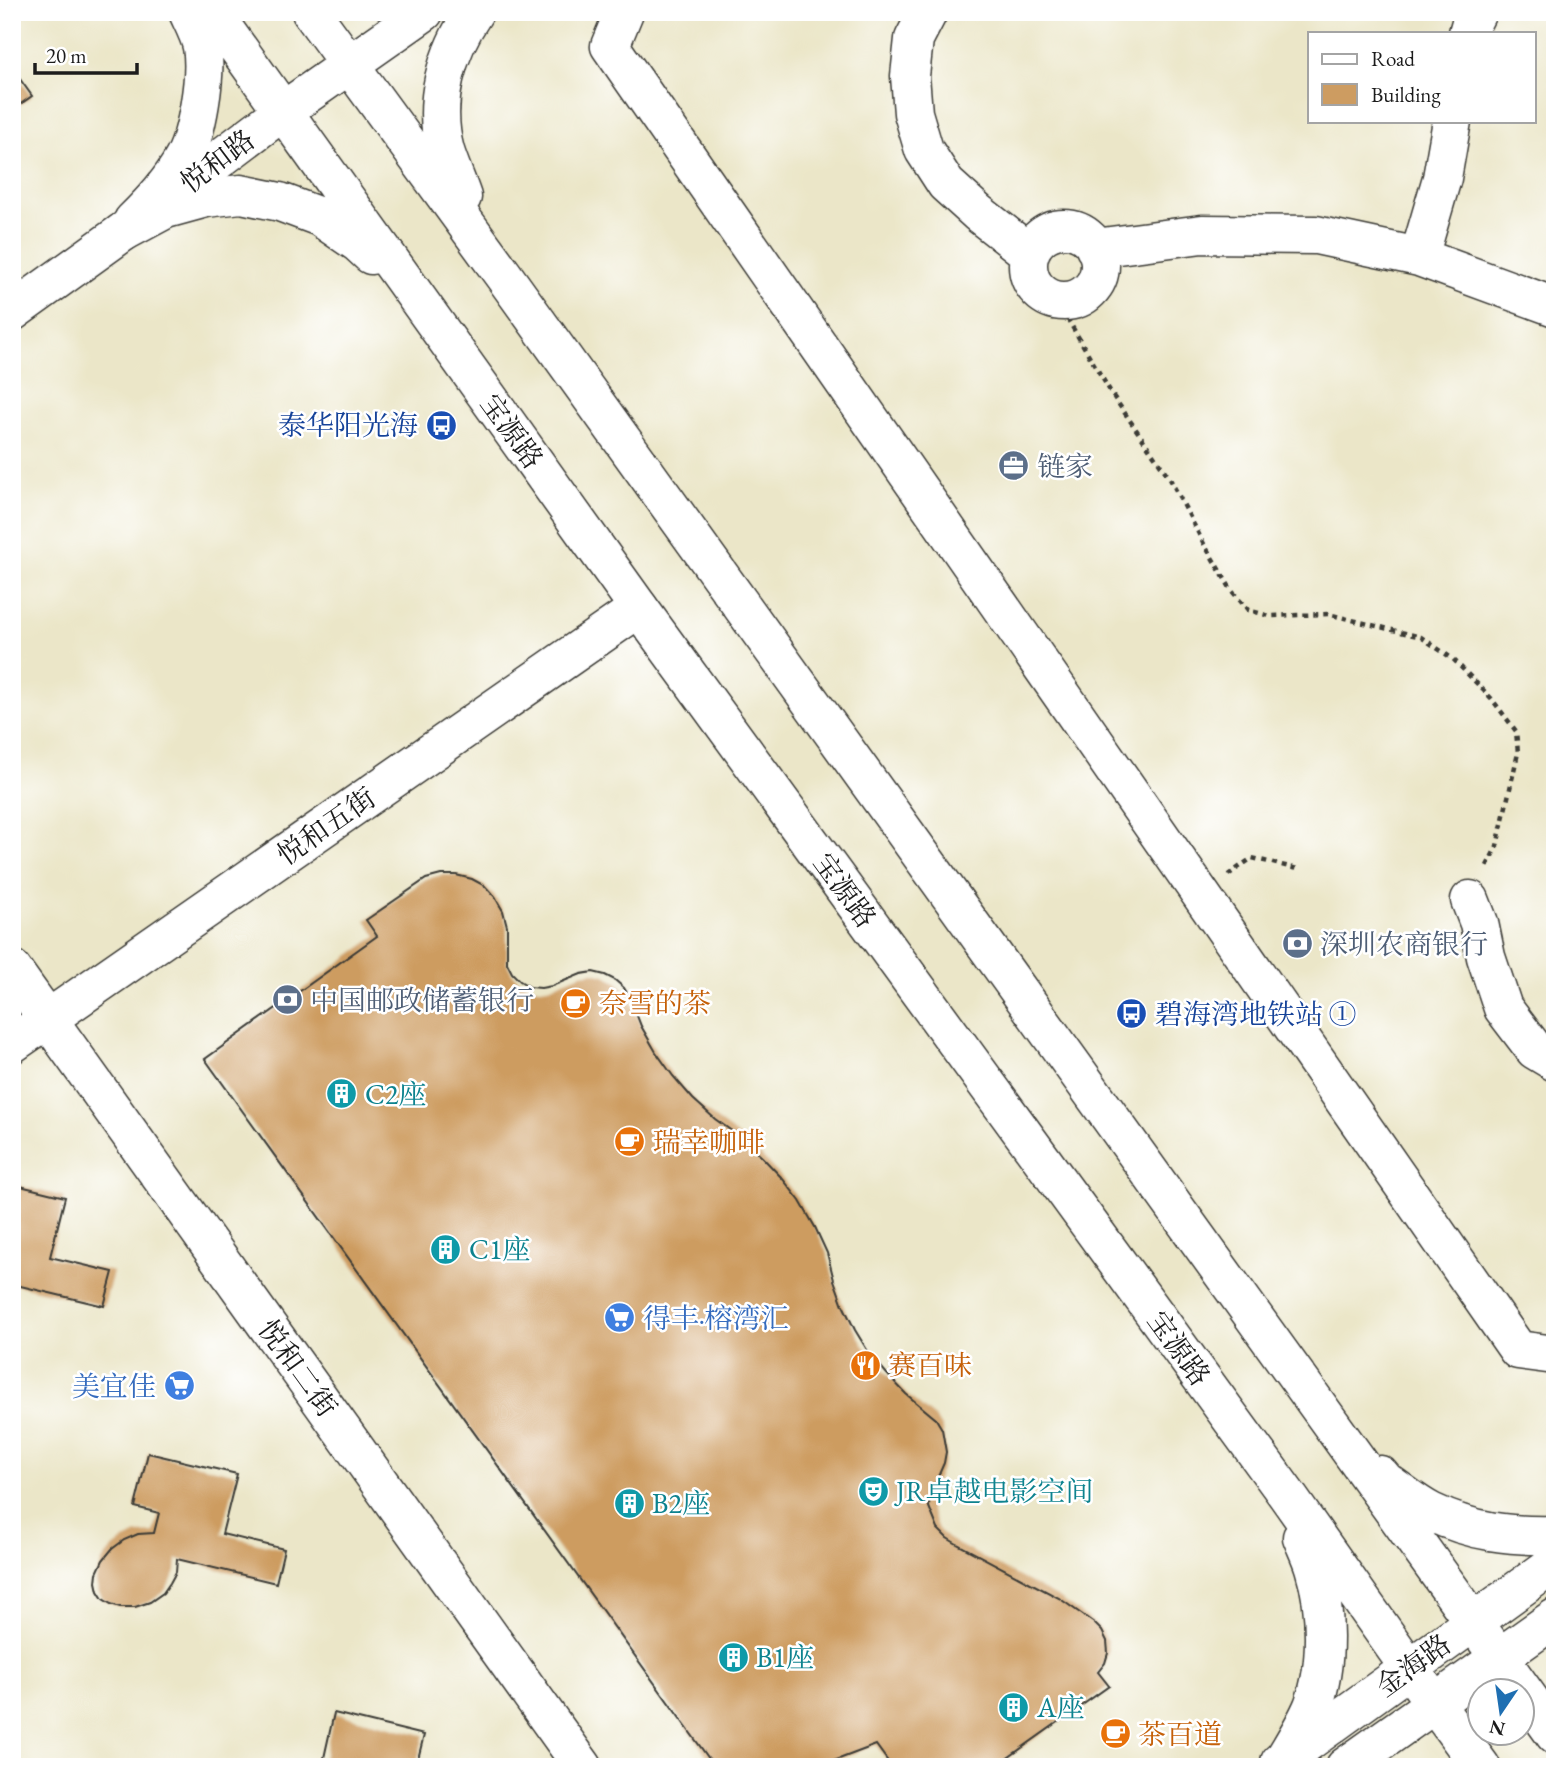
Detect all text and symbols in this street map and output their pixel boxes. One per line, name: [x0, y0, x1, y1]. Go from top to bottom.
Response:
scale bar: [35, 32, 136, 76]
legend: [1308, 32, 1536, 122]
text: 20 m: [46, 42, 87, 69]
text: Road: [1371, 45, 1415, 72]
text: Building: [1371, 81, 1441, 108]
street label: 悦和路: [173, 121, 261, 201]
street label: 宝源路: [473, 386, 551, 476]
place label: 泰华阳光海: [278, 407, 418, 443]
bus stop icon: 泰华阳光海: [424, 408, 458, 442]
place label: 链家: [1037, 448, 1093, 484]
office icon: 链家: [997, 449, 1031, 483]
street label: 悦和五街: [270, 779, 382, 873]
street label: 宝源路: [806, 845, 884, 935]
place label: 深圳农商银行: [1320, 926, 1488, 962]
bank icon: 深圳农商银行: [1280, 927, 1314, 961]
place label: 中国邮政储蓄银行: [310, 982, 534, 1018]
bank icon: 中国邮政储蓄银行: [270, 983, 304, 1017]
place label: 奈雪的茶: [599, 985, 711, 1021]
cafe icon: 奈雪的茶: [559, 986, 593, 1020]
place label: 碧海湾地铁站 ①: [1155, 996, 1357, 1032]
bus stop icon: 碧海湾地铁站 ①: [1115, 997, 1149, 1031]
place label: C2座: [365, 1076, 426, 1112]
building icon: C2座: [325, 1077, 359, 1111]
place label: 瑞幸咖啡: [653, 1124, 765, 1160]
cafe icon: 瑞幸咖啡: [613, 1125, 647, 1159]
place label: C1座: [469, 1231, 530, 1267]
building icon: C1座: [429, 1232, 463, 1266]
place label: 得丰·榕湾汇: [643, 1300, 789, 1336]
supermarket icon: 得丰·榕湾汇: [603, 1301, 637, 1335]
street label: 宝源路: [1140, 1303, 1218, 1393]
street label: 悦和二街: [251, 1312, 345, 1424]
place label: 赛百味: [888, 1347, 972, 1383]
restaurant icon: 赛百味: [848, 1348, 882, 1382]
place label: 美宜佳: [72, 1368, 156, 1404]
supermarket icon: 美宜佳: [162, 1369, 196, 1403]
place label: JR卓越电影空间: [894, 1473, 1094, 1509]
theatre icon: JR卓越电影空间: [856, 1474, 890, 1508]
place label: B2座: [652, 1485, 710, 1521]
building icon: B2座: [612, 1486, 646, 1520]
street label: 金海路: [1368, 1626, 1458, 1704]
place label: B1座: [756, 1639, 814, 1675]
building icon: B1座: [716, 1640, 750, 1674]
north arrow: [1466, 1678, 1536, 1748]
place label: A座: [1036, 1689, 1084, 1725]
building icon: A座: [997, 1690, 1031, 1724]
text: N: [1486, 1714, 1508, 1742]
place label: 茶百道: [1138, 1716, 1222, 1752]
cafe icon: 茶百道: [1098, 1717, 1132, 1751]

